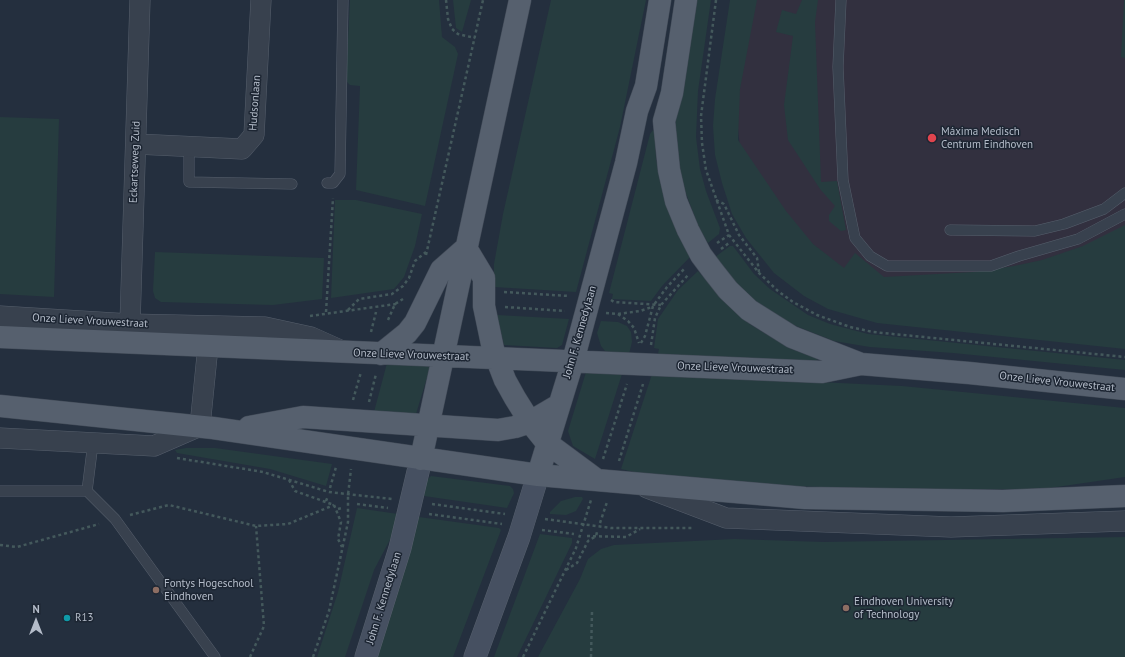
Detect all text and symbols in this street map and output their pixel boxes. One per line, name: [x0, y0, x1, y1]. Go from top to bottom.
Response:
street label: Hudsonlaan: [246, 75, 264, 131]
street label: Eckartseweg Zuid: [127, 121, 143, 203]
place label: Máxima Medisch Centrum Eindhoven: [941, 125, 1033, 151]
marker: Máxima Medisch Centrum Eindhoven: [926, 132, 938, 144]
street label: John F. Kennedylaan: [560, 284, 600, 380]
street label: Onze Lieve Vrouwestraat: [32, 311, 148, 331]
street label: Onze Lieve Vrouwestraat: [353, 346, 469, 364]
street label: Onze Lieve Vrouwestraat: [677, 359, 793, 377]
street label: Onze Lieve Vrouwestraat: [999, 369, 1115, 395]
street label: John F. Kennedylaan: [364, 550, 404, 646]
place label: Fontys Hogeschool Eindhoven: [164, 577, 253, 603]
marker: Fontys Hogeschool Eindhoven: [151, 585, 161, 595]
place label: Eindhoven University of Technology: [854, 595, 953, 621]
north arrow: [16, 601, 56, 641]
text: N: [32, 602, 40, 616]
marker: Eindhoven University of Technology: [841, 603, 851, 613]
place label: R13: [75, 611, 94, 625]
marker: R13: [62, 613, 72, 623]

